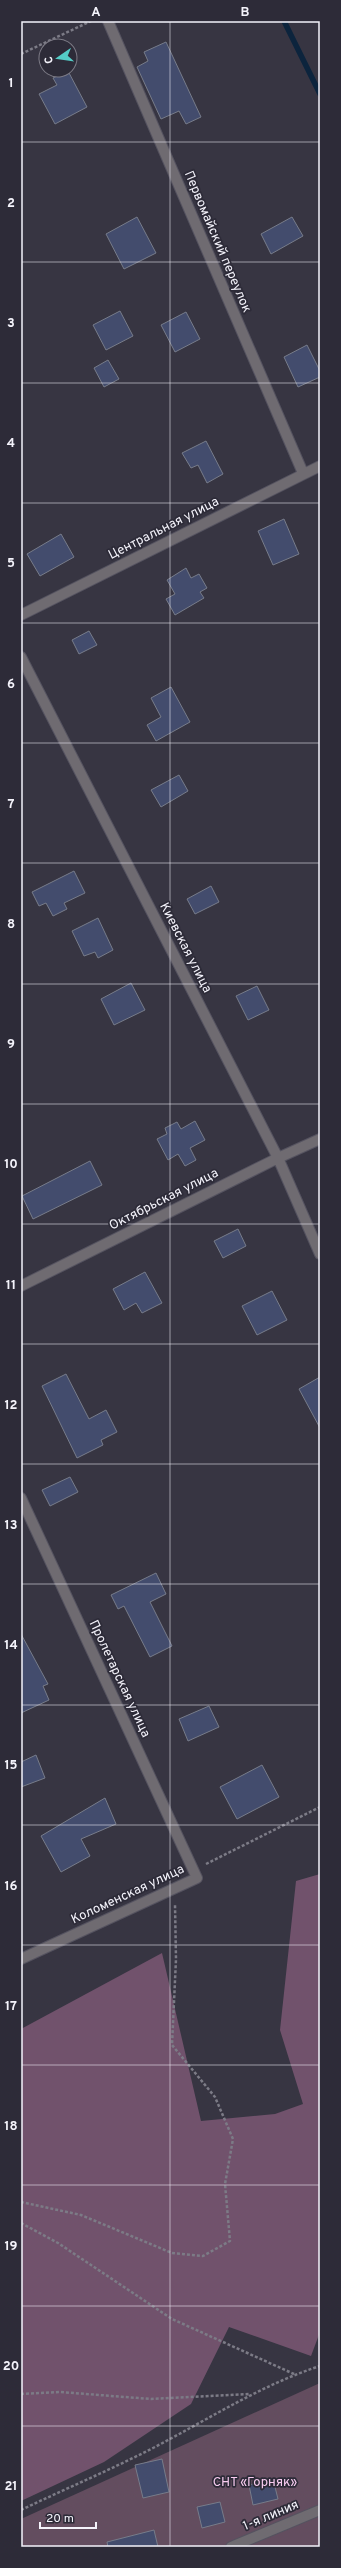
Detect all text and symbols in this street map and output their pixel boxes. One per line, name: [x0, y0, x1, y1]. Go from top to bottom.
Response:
text: A: [91, 5, 101, 21]
text: B: [241, 5, 250, 21]
north arrow: [38, 38, 78, 78]
text: С: [42, 55, 57, 65]
text: 1: [8, 76, 14, 92]
street label: Первомайский переулок: [180, 169, 254, 315]
text: 2: [7, 196, 15, 212]
text: 3: [7, 316, 15, 332]
text: 4: [7, 436, 15, 452]
street label: Центральная улица: [106, 494, 222, 564]
text: 5: [7, 556, 15, 572]
text: 6: [7, 677, 15, 693]
text: 7: [8, 797, 15, 813]
street label: Киевская улица: [155, 900, 215, 996]
text: 8: [7, 917, 15, 933]
text: 9: [7, 1037, 15, 1053]
text: 10: [4, 1157, 18, 1173]
street label: Октябрьская улица: [107, 1166, 221, 1234]
text: 11: [6, 1278, 16, 1294]
text: 12: [4, 1398, 18, 1414]
text: 13: [5, 1518, 18, 1534]
street label: Пролетарская улица: [85, 1618, 153, 1740]
text: 14: [4, 1638, 18, 1654]
text: 15: [4, 1758, 18, 1774]
street label: Коломенская улица: [69, 1862, 187, 1928]
text: 16: [4, 1879, 18, 1895]
text: 17: [5, 1999, 17, 2015]
text: 18: [4, 2119, 18, 2135]
text: 19: [4, 2239, 18, 2255]
text: 20: [3, 2359, 19, 2375]
park label: СНТ «Горняк»: [213, 2475, 297, 2491]
text: 21: [4, 2479, 18, 2495]
street label: 1-я линия: [241, 2497, 301, 2535]
scale bar: [40, 2504, 96, 2530]
text: 20 m: [46, 2511, 74, 2527]

